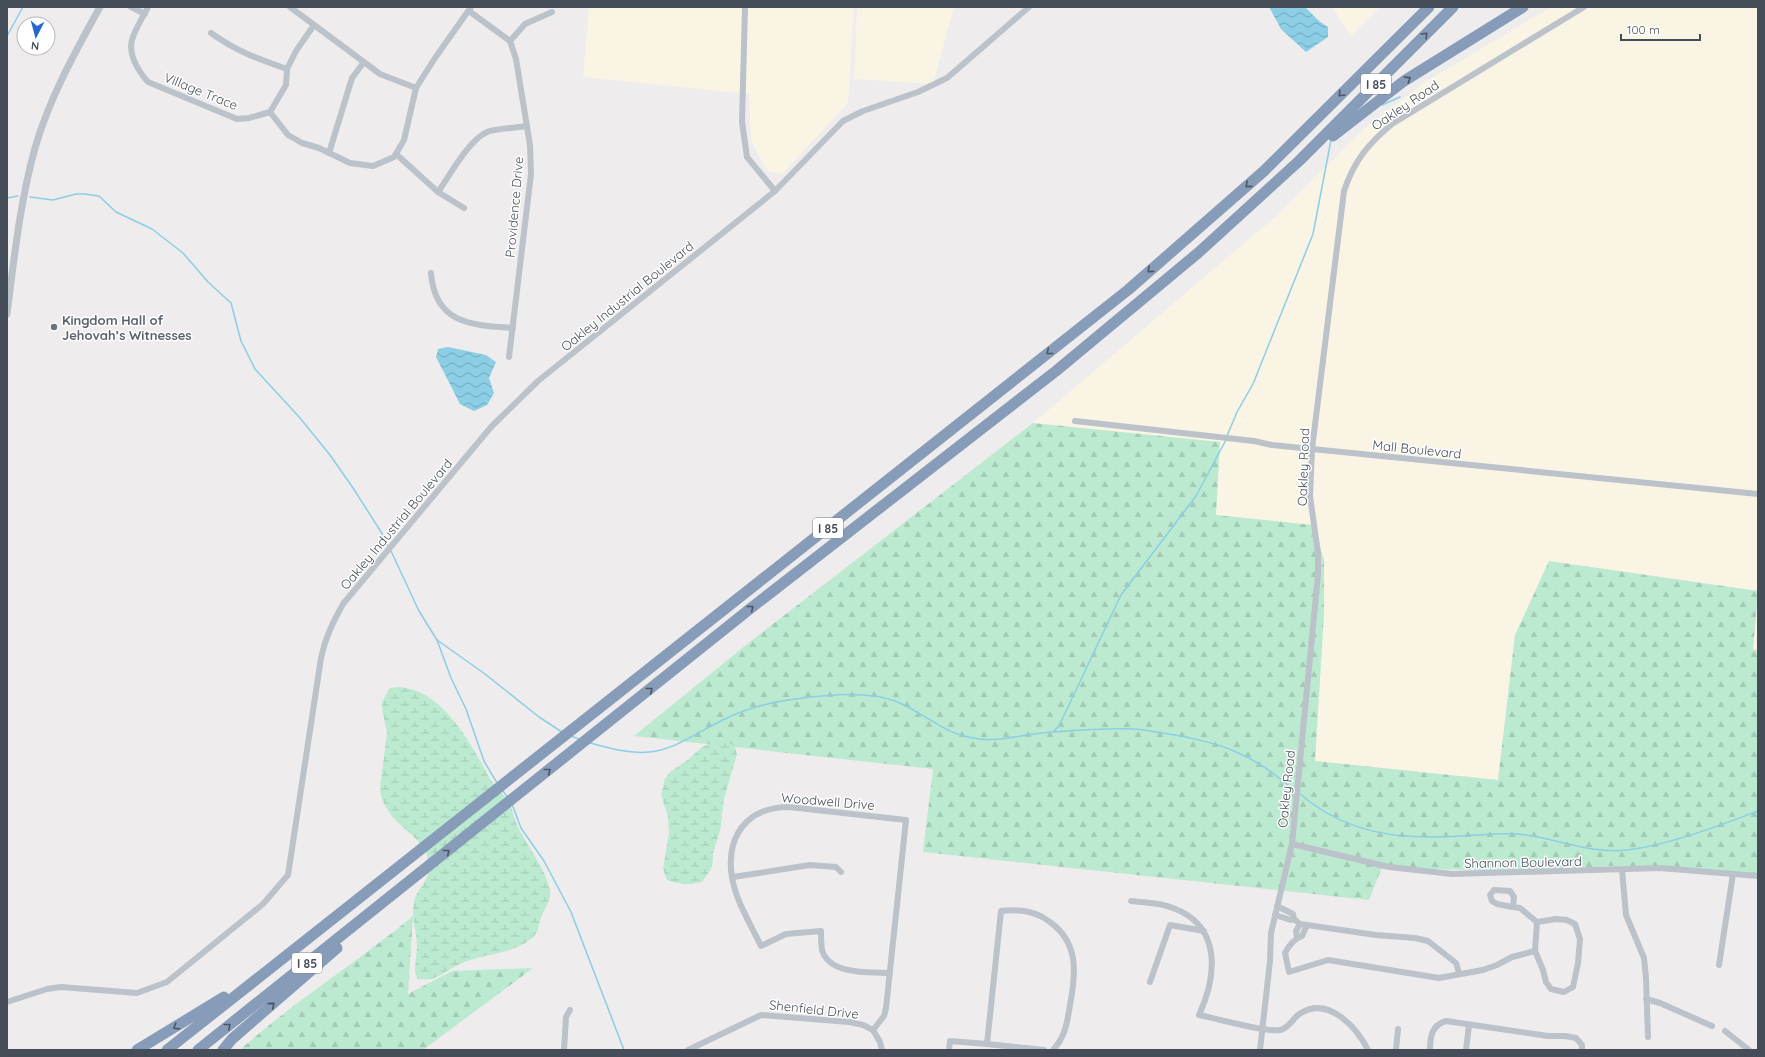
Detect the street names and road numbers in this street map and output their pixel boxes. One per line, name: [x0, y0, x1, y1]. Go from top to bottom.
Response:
street label: Village Trace: [162, 69, 240, 113]
road number: I 85: [1361, 74, 1391, 94]
street label: Oakley Road: [1368, 77, 1442, 133]
street label: Providence Drive: [502, 156, 526, 258]
street label: Oakley Industrial Boulevard: [557, 238, 697, 354]
street label: Oakley Road: [1294, 428, 1312, 506]
street label: Mall Boulevard: [1372, 436, 1462, 462]
street label: Oakley Industrial Boulevard: [337, 455, 455, 593]
road number: I 85: [813, 518, 843, 538]
street label: Oakley Road: [1274, 749, 1298, 829]
street label: Woodwell Drive: [781, 789, 875, 813]
street label: Shannon Boulevard: [1464, 853, 1582, 871]
road number: I 85: [292, 953, 322, 973]
street label: Shenfield Drive: [768, 996, 860, 1022]

